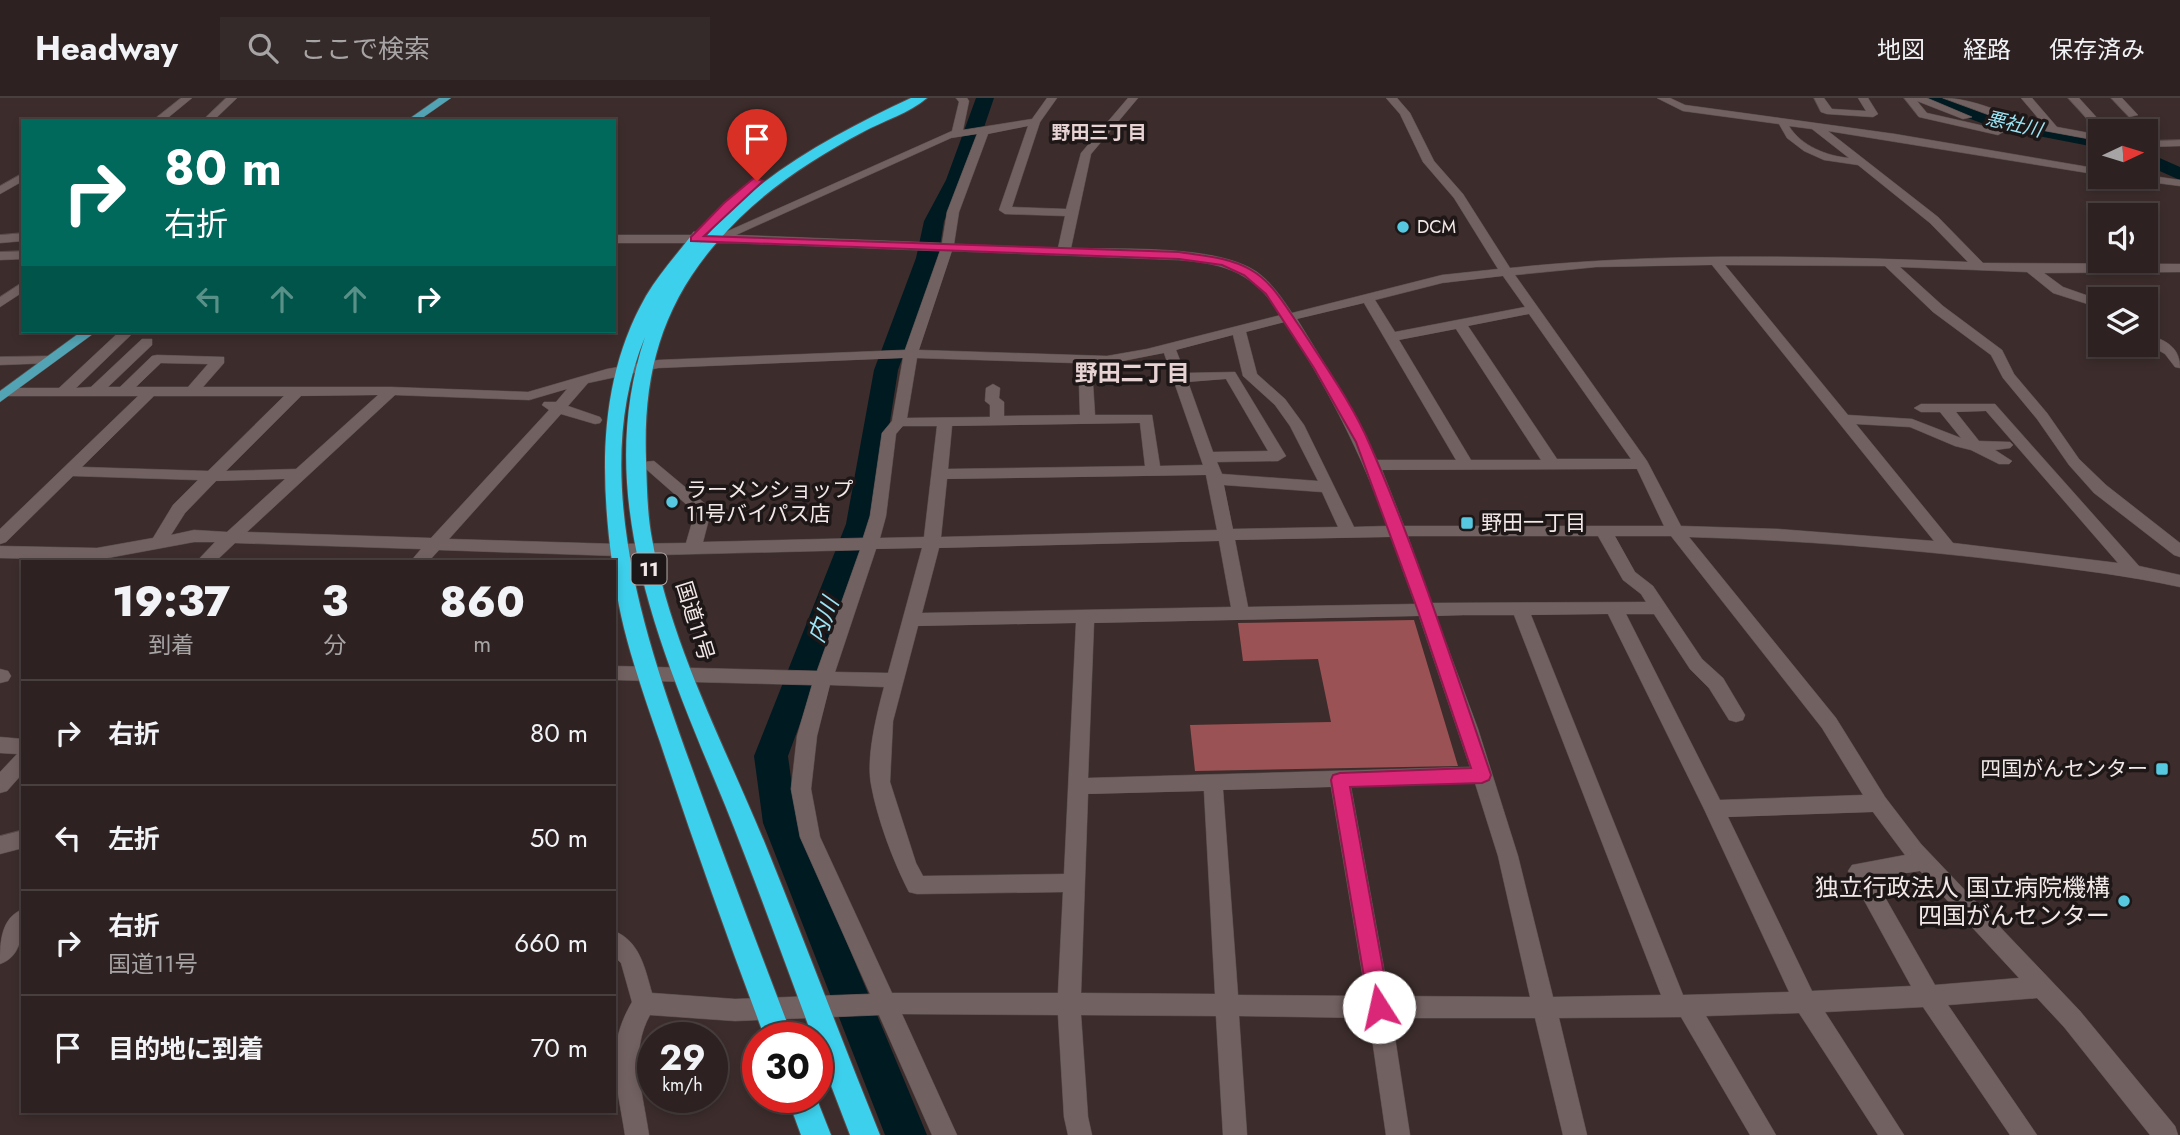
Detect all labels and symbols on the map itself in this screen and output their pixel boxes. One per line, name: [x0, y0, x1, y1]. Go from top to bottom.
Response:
water label: 悪社川: [1983, 104, 2047, 144]
pin: [727, 109, 787, 181]
district label: 野田三丁目: [1051, 119, 1147, 146]
north arrow: [2088, 119, 2158, 189]
place label: DCM: [1417, 214, 1456, 240]
marker: DCM: [1395, 219, 1411, 235]
district label: 野田二丁目: [1075, 356, 1190, 390]
place label: ラーメンショップ 11号バイパス店: [686, 475, 853, 529]
marker: ラーメンショップ 11号バイパス店: [664, 494, 680, 510]
place label: 野田一丁目: [1481, 508, 1586, 538]
marker: 野田一丁目: [1459, 515, 1475, 531]
road number: 11: [632, 554, 666, 584]
street label: 国道11号: [669, 577, 721, 665]
water label: 内川: [799, 590, 848, 648]
place label: 四国がんセンター: [1980, 754, 2148, 784]
marker: 四国がんセンター: [2154, 761, 2170, 777]
place label: 独立行政法人 国立病院機構 四国がんセンター: [1815, 870, 2110, 933]
marker: 独立行政法人 国立病院機構 四国がんセンター: [2116, 893, 2132, 909]
position arrow: [1342, 970, 1416, 1044]
speed limit sign: 30: [742, 1022, 833, 1113]

